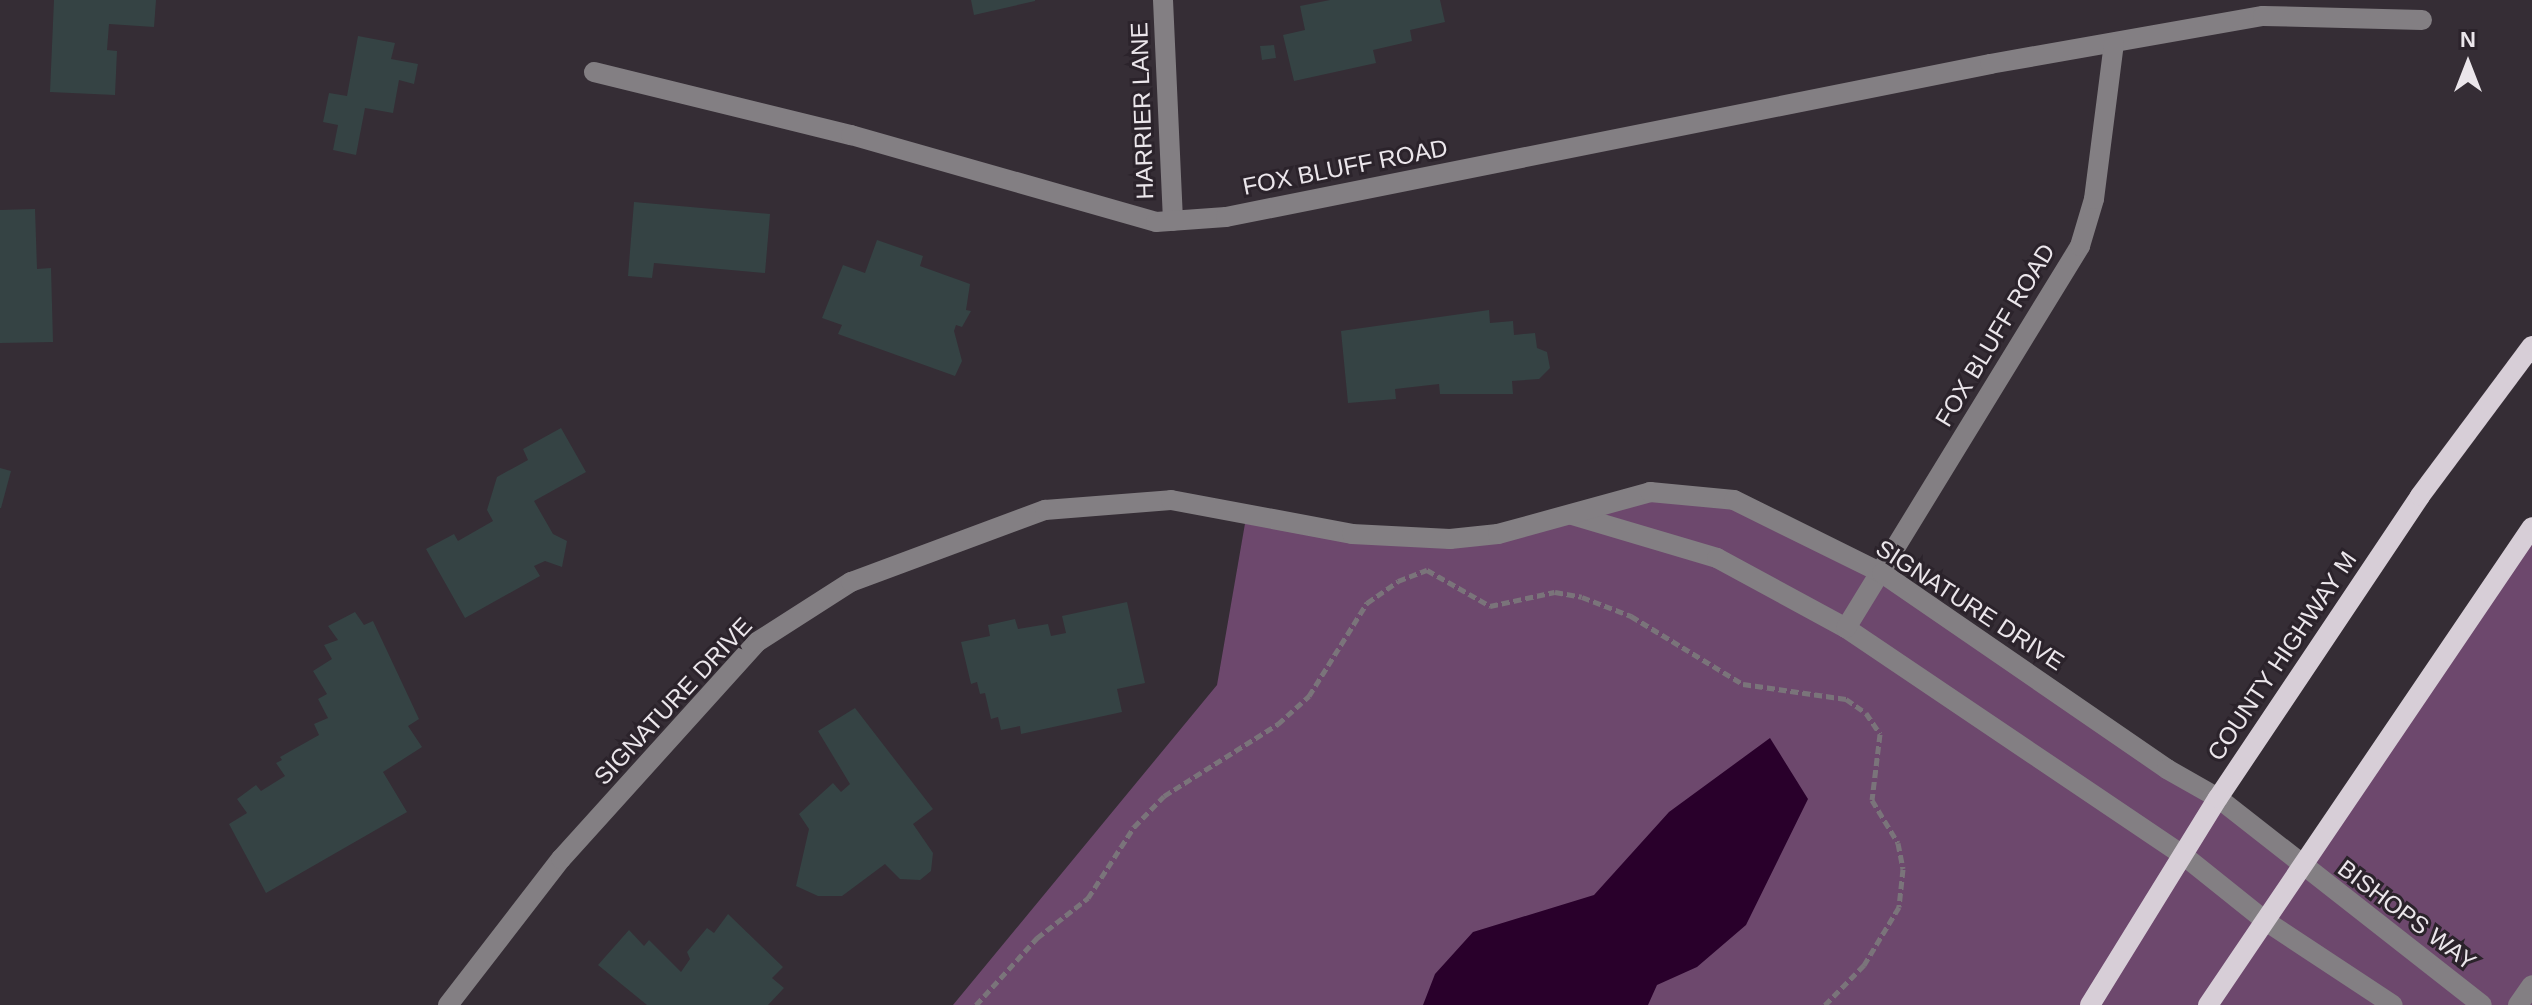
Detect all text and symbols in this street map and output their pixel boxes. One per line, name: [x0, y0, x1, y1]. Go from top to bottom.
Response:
street label: HARRIER LANE: [1125, 22, 1159, 200]
north arrow: [2428, 24, 2508, 104]
text: N: [2460, 27, 2476, 52]
street label: FOX BLUFF ROAD: [1240, 133, 1450, 201]
street label: FOX BLUFF ROAD: [1929, 238, 2061, 432]
street label: SIGNATURE DRIVE: [1871, 533, 2069, 677]
street label: COUNTY HIGHWAY M: [2201, 546, 2363, 766]
street label: SIGNATURE DRIVE: [588, 611, 758, 791]
street label: BISHOPS WAY: [2332, 854, 2482, 976]

